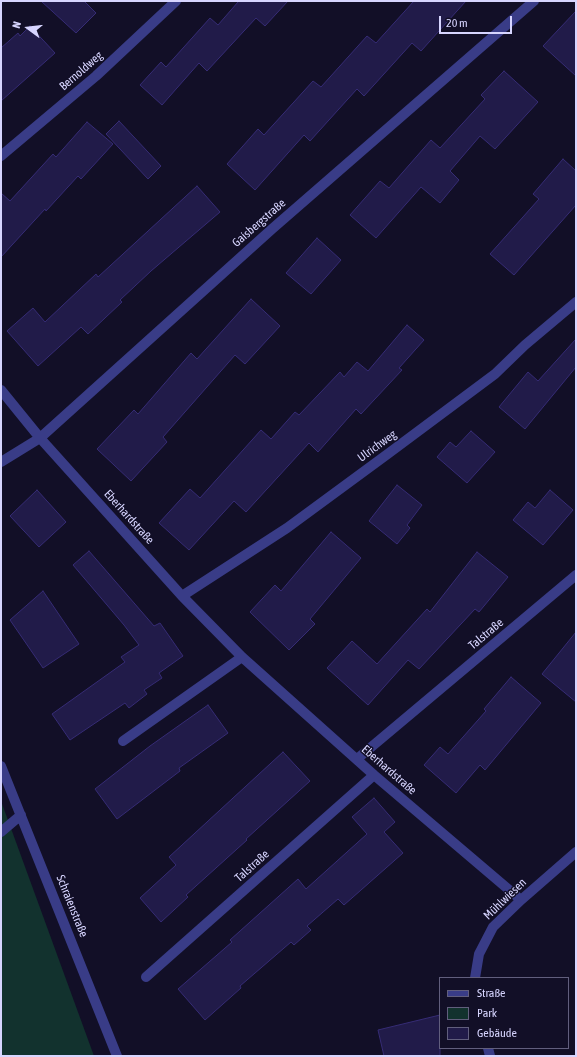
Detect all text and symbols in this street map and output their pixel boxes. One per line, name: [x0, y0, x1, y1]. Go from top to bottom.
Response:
north arrow: [8, 8, 48, 48]
scale bar: [441, 8, 514, 34]
text: 20 m: [446, 16, 468, 30]
text: N: [10, 20, 23, 30]
street label: Bernoldweg: [56, 48, 106, 94]
street label: Gaisbergstraße: [229, 196, 289, 250]
street label: Ulrichweg: [355, 427, 399, 465]
street label: Eberhardstraße: [101, 487, 157, 547]
street label: Talstraße: [466, 615, 506, 653]
street label: Eberhardstraße: [359, 742, 419, 798]
street label: Talstraße: [232, 847, 272, 885]
street label: Schraienstraße: [53, 873, 91, 939]
street label: Mühlwiesen: [481, 875, 529, 923]
legend: [439, 977, 569, 1049]
text: Straße: [477, 986, 505, 1000]
text: Park: [477, 1006, 497, 1020]
text: Gebäude: [477, 1026, 517, 1040]

